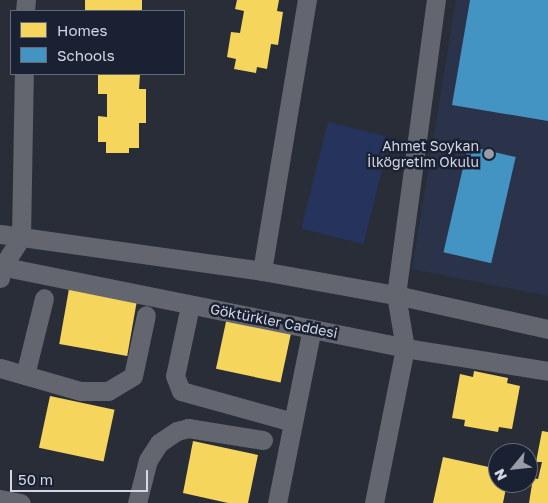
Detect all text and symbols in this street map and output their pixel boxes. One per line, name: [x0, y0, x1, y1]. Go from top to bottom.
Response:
legend: [10, 10, 185, 75]
text: Homes: [57, 21, 107, 39]
text: Schools: [57, 46, 115, 64]
place label: Ahmet Soykan İlköğretim Okulu: [367, 138, 479, 170]
marker: Ahmet Soykan İlköğretim Okulu: [483, 148, 495, 160]
street label: Göktürkler Caddesi: [209, 300, 339, 342]
north arrow: [488, 443, 538, 493]
scale bar: [12, 460, 150, 492]
text: N: [490, 466, 510, 484]
text: 50 m: [18, 470, 53, 488]

